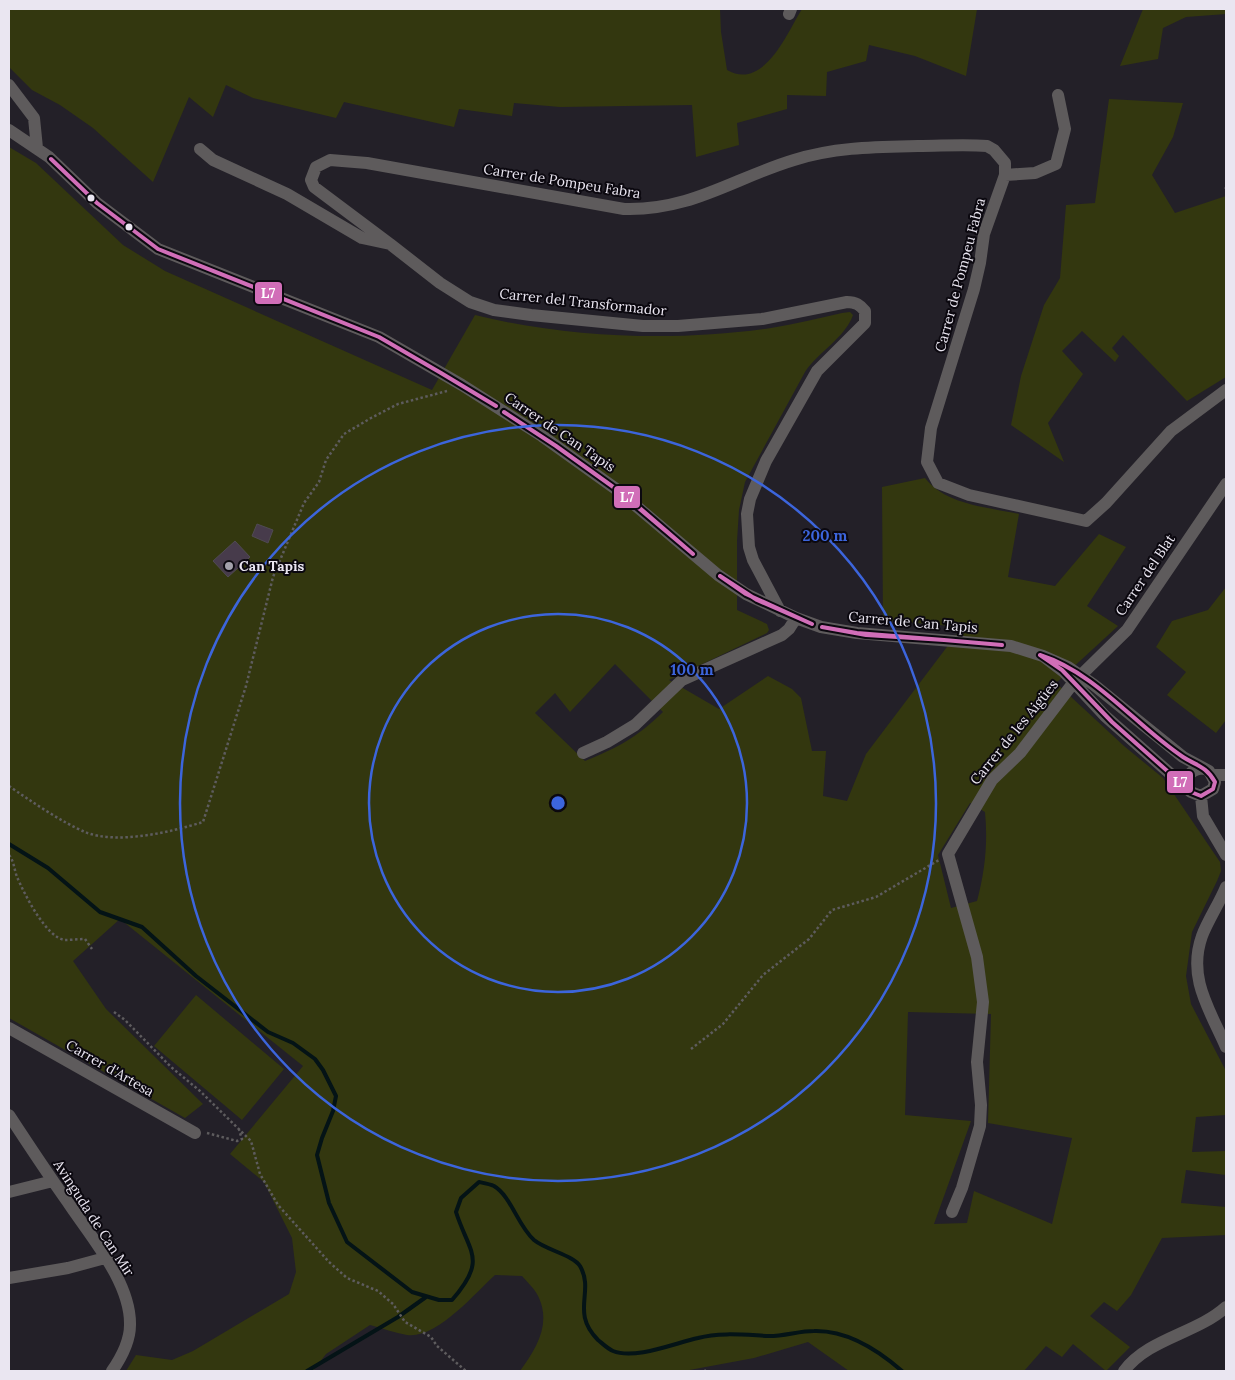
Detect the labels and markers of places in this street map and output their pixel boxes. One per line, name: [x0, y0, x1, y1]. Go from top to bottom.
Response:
unlabelled marker: [86, 193, 96, 203]
unlabelled marker: [124, 222, 134, 232]
place label: Can Tapis: [239, 557, 305, 575]
marker: Can Tapis: [223, 560, 235, 572]
centre of rings: [549, 794, 567, 812]

